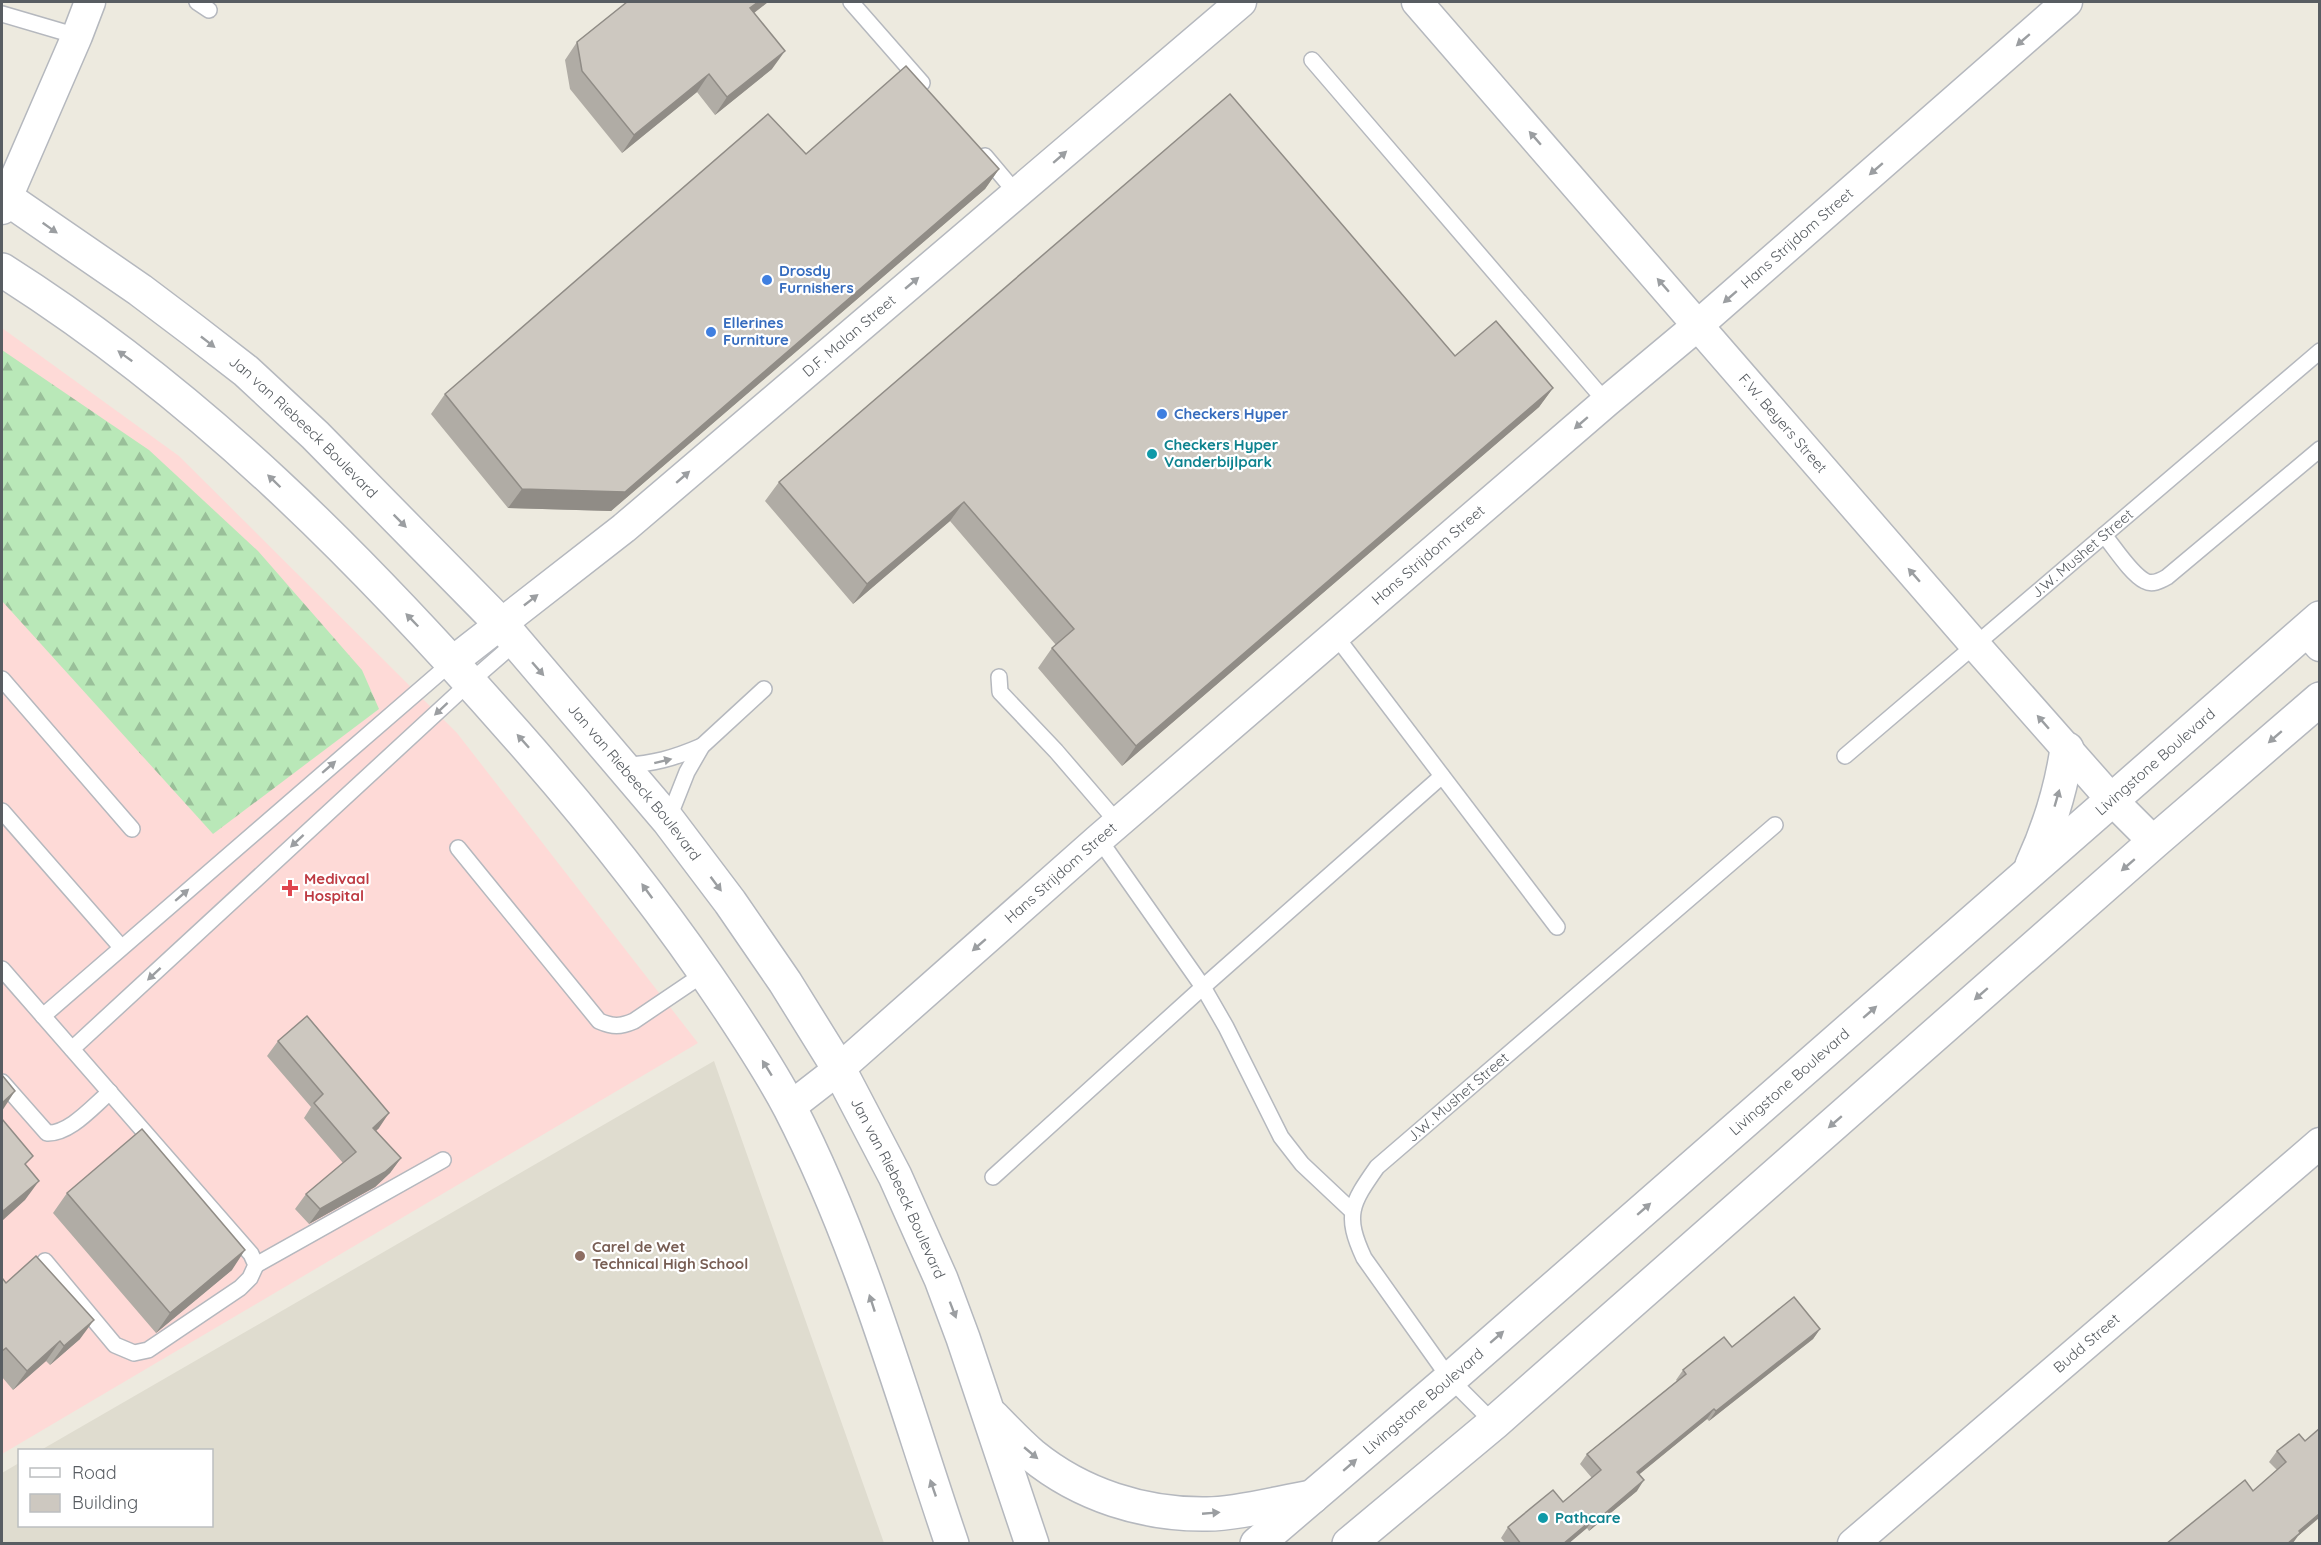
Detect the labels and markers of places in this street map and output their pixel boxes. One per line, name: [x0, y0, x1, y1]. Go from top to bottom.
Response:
place label: Drosdy Furnishers: [779, 261, 854, 297]
marker: Drosdy Furnishers: [760, 273, 774, 287]
place label: Ellerines Furniture: [723, 313, 789, 349]
marker: Ellerines Furniture: [704, 325, 718, 339]
place label: Checkers Hyper: [1174, 404, 1289, 423]
marker: Checkers Hyper: [1155, 407, 1169, 421]
place label: Checkers Hyper Vanderbijlpark: [1164, 435, 1279, 471]
marker: Checkers Hyper Vanderbijlpark: [1145, 447, 1159, 461]
place label: Medivaal Hospital: [304, 869, 370, 905]
marker: Medivaal Hospital: [281, 879, 299, 897]
place label: Carel de Wet Technical High School: [592, 1237, 748, 1273]
marker: Carel de Wet Technical High School: [573, 1249, 587, 1263]
place label: Pathcare: [1555, 1508, 1621, 1527]
marker: Pathcare: [1536, 1511, 1550, 1525]

